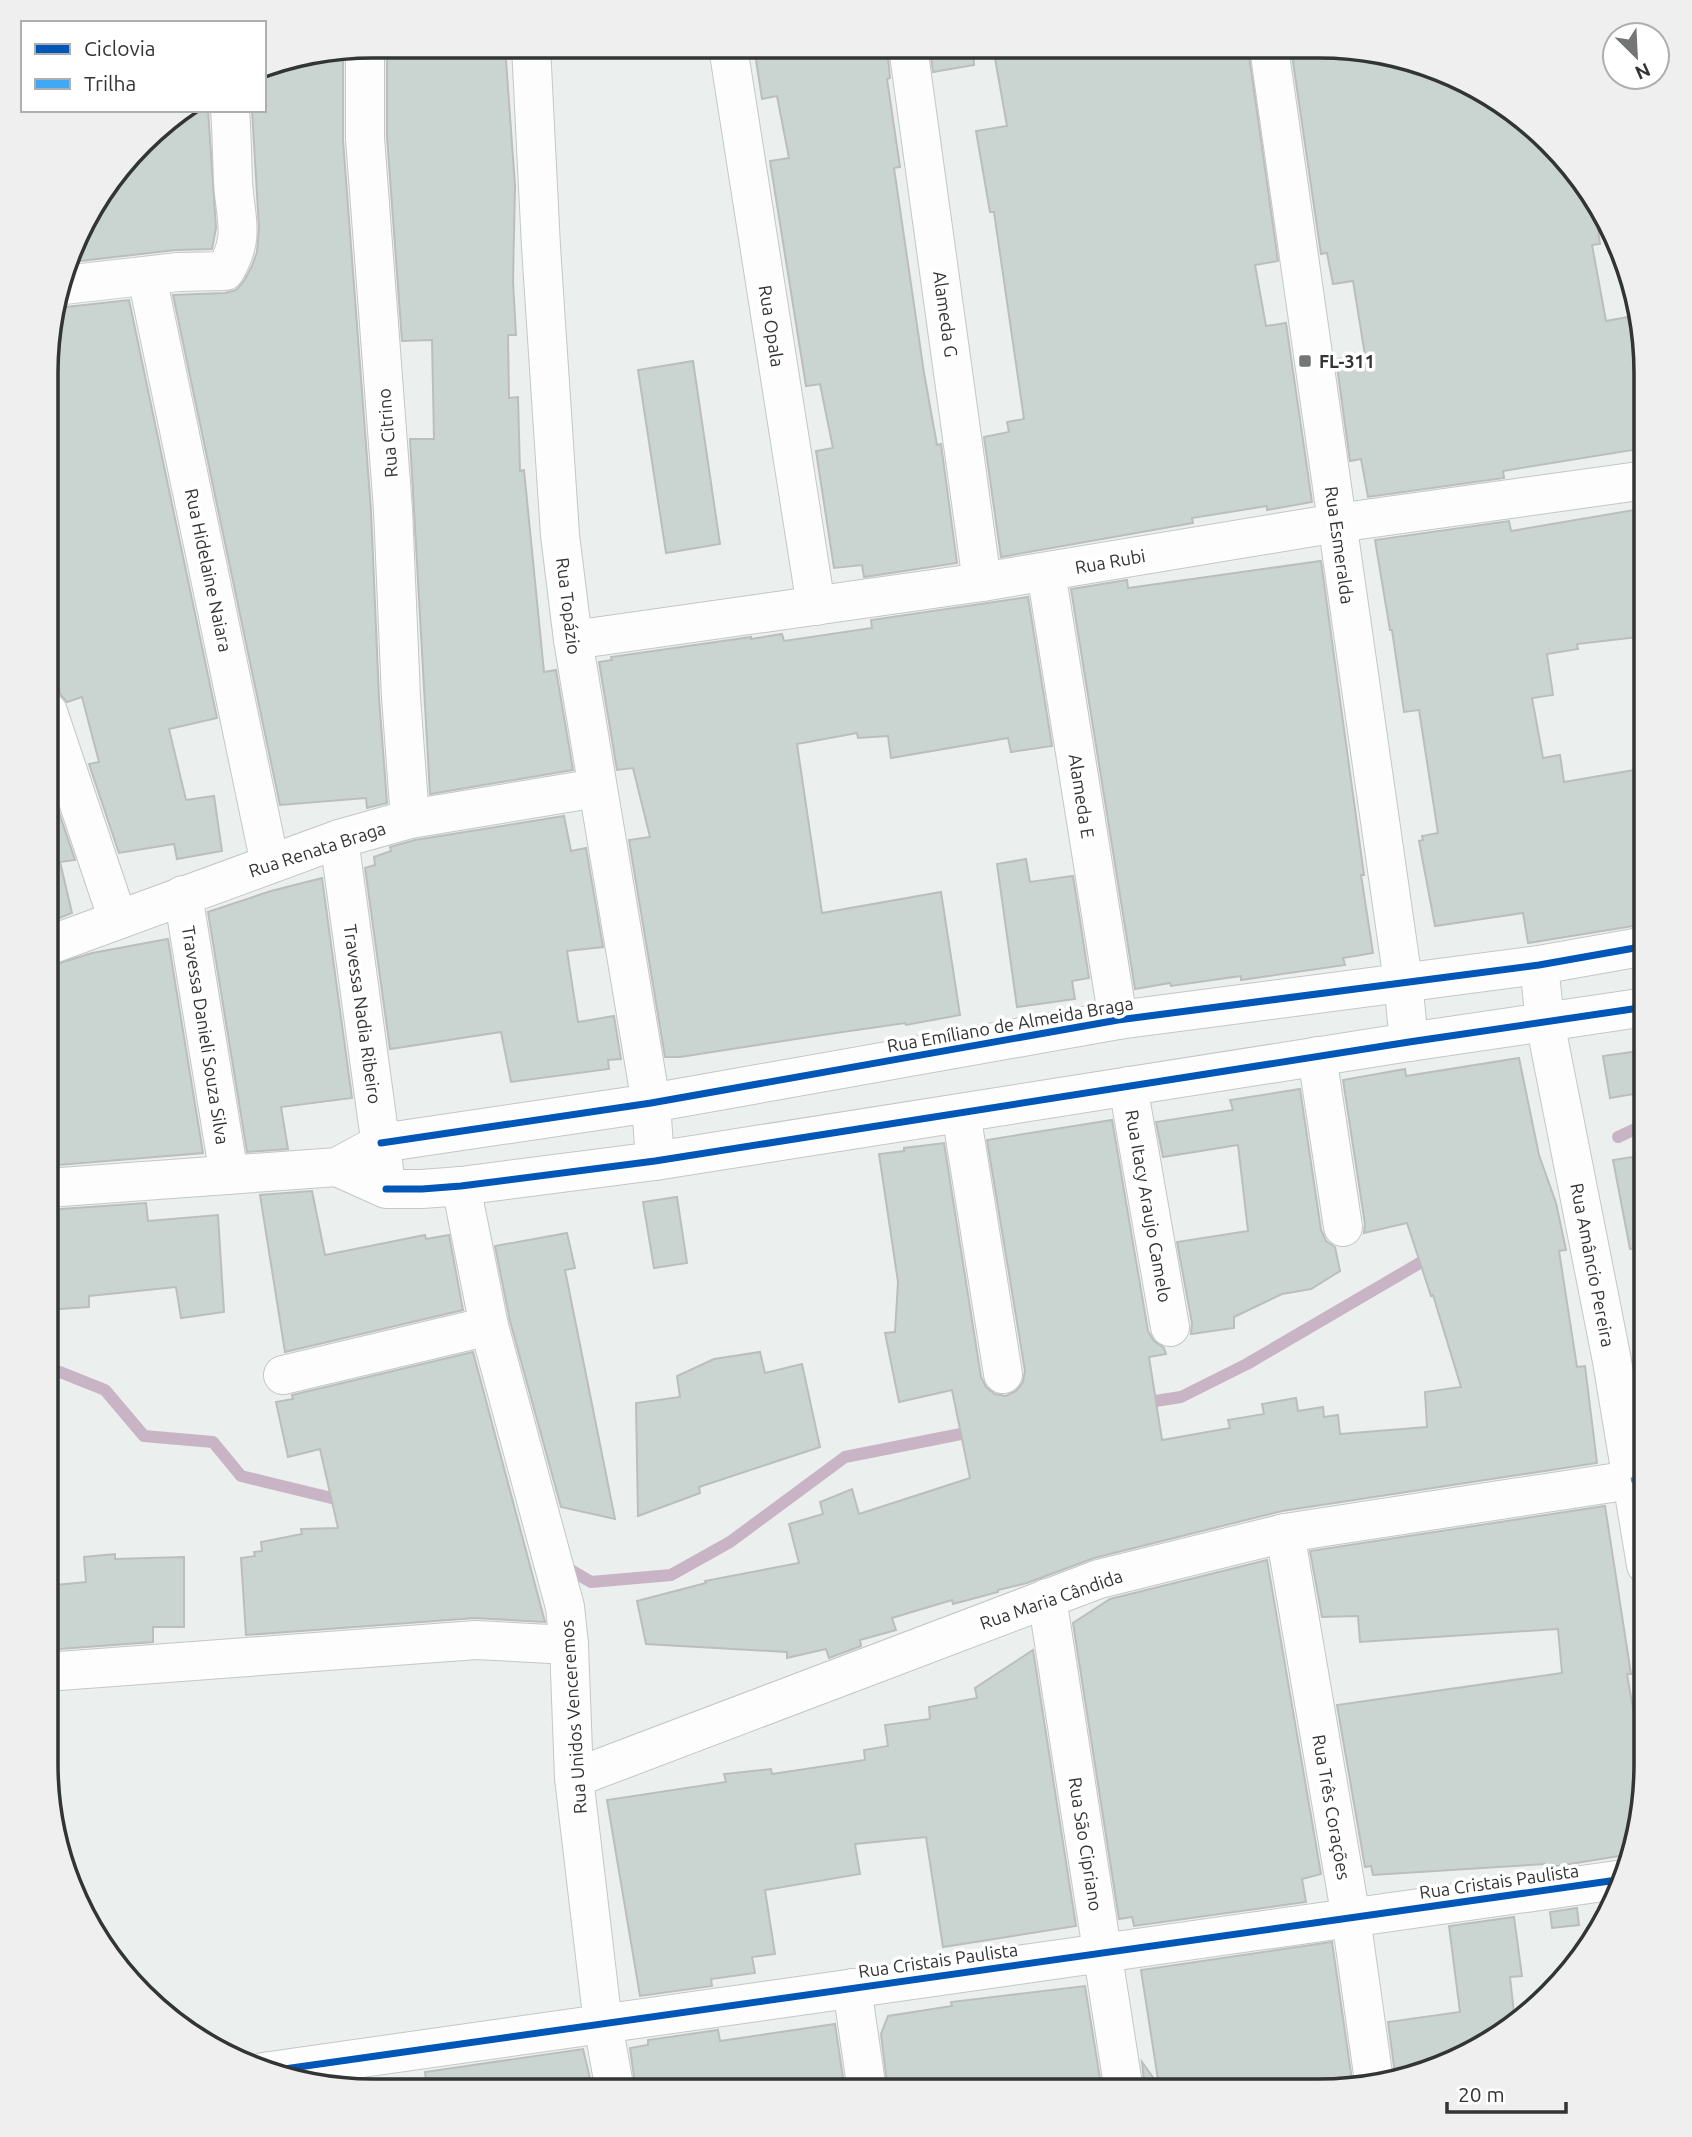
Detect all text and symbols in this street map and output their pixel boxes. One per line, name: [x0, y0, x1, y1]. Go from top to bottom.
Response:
legend: [21, 21, 266, 112]
north arrow: [1601, 21, 1671, 91]
text: Ciclovia: [84, 36, 156, 60]
text: N: [1632, 59, 1654, 84]
text: Trilha: [84, 71, 136, 95]
street label: Alameda G: [930, 270, 962, 358]
street label: Rua Opala: [756, 284, 788, 368]
place label: FL-311: [1319, 351, 1375, 371]
marker: FL-311: [1297, 353, 1313, 369]
street label: Rua Citrino: [373, 388, 401, 478]
street label: Rua Esmeralda: [1322, 485, 1358, 605]
street label: Rua Hidelaine Naiara: [182, 486, 236, 654]
street label: Rua Rubi: [1073, 545, 1147, 577]
street label: Rua Topázio: [553, 556, 585, 656]
street label: Alameda E: [1065, 752, 1099, 840]
street label: Rua Renata Braga: [246, 817, 388, 881]
street label: Travessa Nadia Ribeiro: [340, 923, 386, 1105]
street label: Travessa Danieli Souza Silva: [179, 924, 233, 1146]
street label: Rua Emíliano de Almeida Braga: [885, 992, 1135, 1056]
street label: Rua Itacy Araujo Camelo: [1122, 1108, 1176, 1304]
street label: Rua Amâncio Pereira: [1567, 1181, 1619, 1349]
street label: Rua Maria Cândida: [977, 1565, 1125, 1633]
street label: Rua Unidos Venceremos: [556, 1619, 590, 1815]
street label: Rua Três Corações: [1309, 1733, 1355, 1881]
street label: Rua São Cipriano: [1066, 1776, 1106, 1912]
street label: Rua Cristais Paulista: [1418, 1860, 1580, 1902]
street label: Rua Cristais Paulista: [857, 1939, 1019, 1981]
scale bar: [1447, 2070, 1566, 2114]
text: 20 m: [1458, 2082, 1505, 2106]

